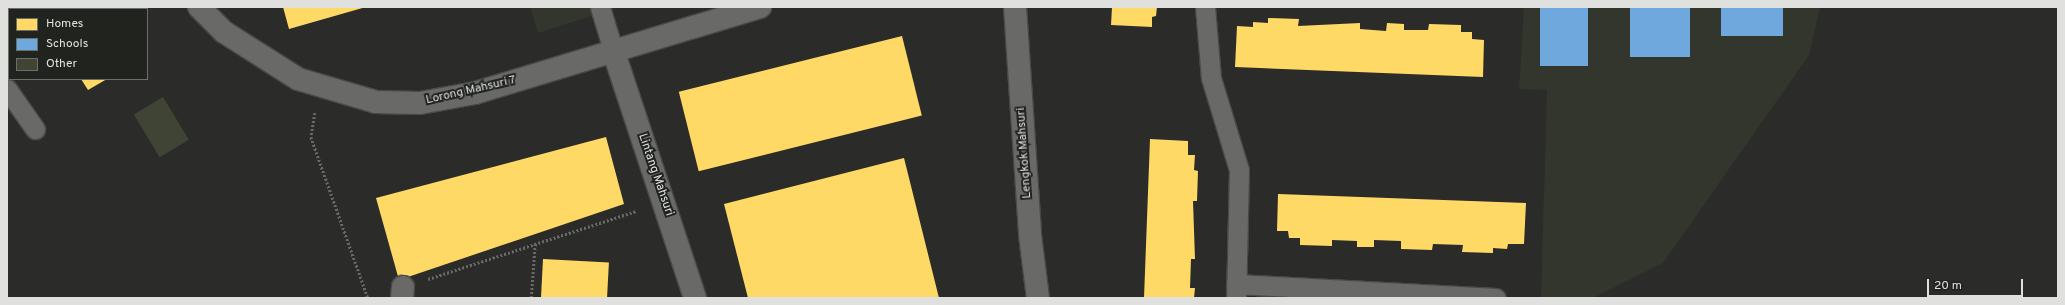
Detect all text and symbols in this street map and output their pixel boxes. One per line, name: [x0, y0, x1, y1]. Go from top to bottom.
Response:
legend: [8, 8, 148, 80]
text: Homes: [46, 16, 83, 32]
text: Schools: [46, 36, 88, 52]
text: Other: [46, 56, 77, 72]
street label: Lorong Mahsuri 7: [424, 74, 518, 108]
street label: Lengkok Mahsuri: [1015, 107, 1035, 199]
street label: Lintang Mahsuri: [634, 132, 676, 218]
scale bar: [1929, 271, 2025, 297]
text: 20 m: [1934, 278, 1962, 294]

